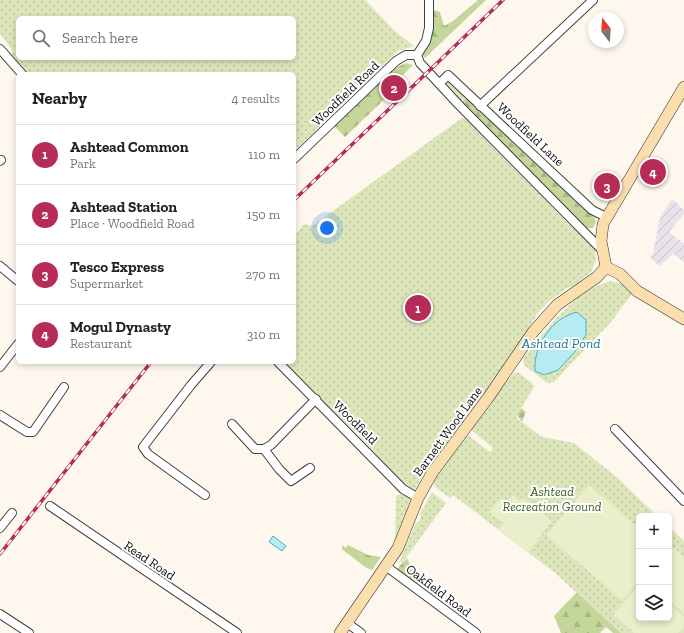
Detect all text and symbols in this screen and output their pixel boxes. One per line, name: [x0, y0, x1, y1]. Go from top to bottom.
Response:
north arrow: [588, 12, 624, 48]
search box: [16, 16, 296, 60]
icon: search: [30, 27, 52, 49]
text: Search here: [62, 29, 138, 47]
street label: Woodfield Road: [309, 58, 382, 129]
pin: 2: [381, 73, 407, 103]
text: Nearby: [32, 88, 87, 108]
text: 4 results: [232, 91, 280, 106]
street label: Woodfield Lane: [494, 100, 567, 169]
text: Ashtead Common: [70, 138, 189, 156]
text: 1: [42, 147, 48, 162]
text: 110 m: [248, 147, 280, 162]
text: Park: [70, 156, 96, 171]
pin: 4: [640, 157, 666, 187]
pin: 3: [594, 171, 620, 201]
text: Ashtead Station: [70, 198, 177, 216]
text: 2: [42, 207, 48, 222]
text: 150 m: [247, 207, 280, 222]
text: Place · Woodfield Road: [70, 216, 195, 231]
your location: [317, 218, 337, 238]
text: Tesco Express: [70, 258, 164, 276]
text: 3: [42, 267, 48, 282]
text: 270 m: [246, 267, 280, 282]
text: Supermarket: [70, 276, 143, 291]
pin: 1: [405, 293, 431, 323]
text: Mogul Dynasty: [70, 318, 171, 336]
text: 4: [41, 327, 49, 342]
text: 310 m: [247, 327, 280, 342]
water label: Ashtead Pond: [521, 335, 600, 352]
text: Restaurant: [70, 336, 132, 351]
street label: Barnett Wood Lane: [410, 384, 485, 479]
street label: Woodfield: [330, 397, 381, 448]
park label: Ashtead Recreation Ground: [503, 484, 602, 514]
map controls: [636, 513, 672, 621]
button: +: [636, 513, 672, 549]
street label: Read Road: [121, 538, 178, 583]
button: −: [636, 549, 672, 585]
street label: Oakfield Road: [403, 561, 474, 620]
button: layers: [636, 585, 672, 621]

